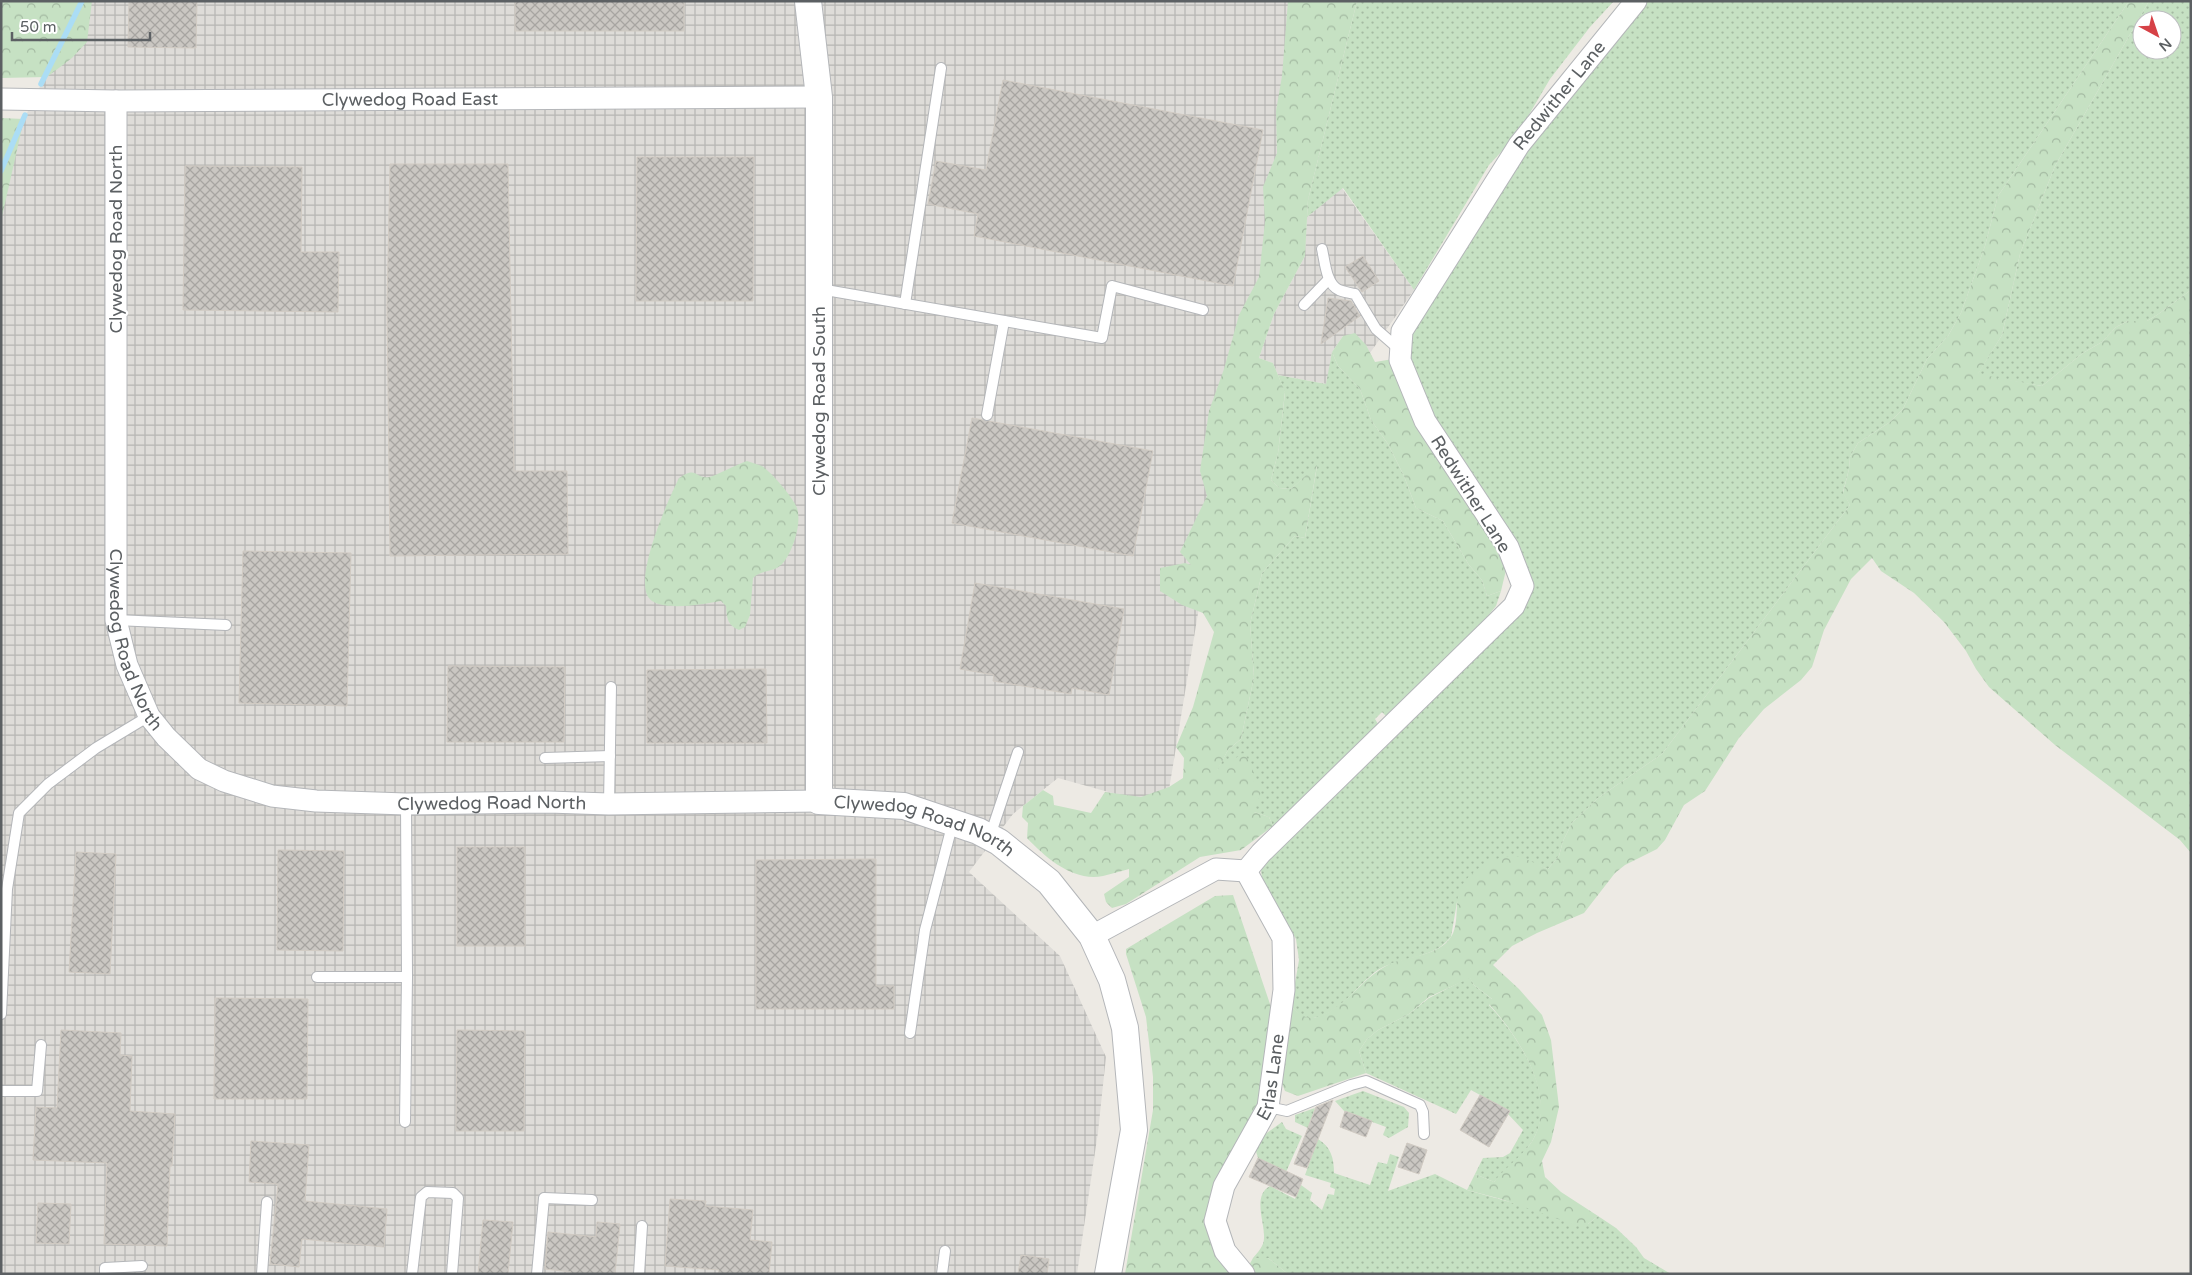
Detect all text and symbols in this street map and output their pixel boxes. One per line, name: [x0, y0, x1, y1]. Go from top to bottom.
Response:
scale bar: [12, 10, 150, 42]
north arrow: [2132, 10, 2182, 60]
text: 50 m: [20, 18, 57, 36]
text: N: [2155, 34, 2175, 55]
street label: Redwither Lane: [1508, 36, 1610, 155]
street label: Clywedog Road East: [322, 88, 498, 111]
street label: Clywedog Road North: [105, 144, 127, 334]
street label: Clywedog Road South: [808, 306, 830, 496]
street label: Redwither Lane: [1426, 431, 1516, 557]
street label: Clywedog Road North: [105, 548, 167, 735]
street label: Clywedog Road North: [397, 791, 587, 815]
street label: Clywedog Road North: [833, 791, 1019, 861]
street label: Erlas Lane: [1252, 1032, 1289, 1125]

